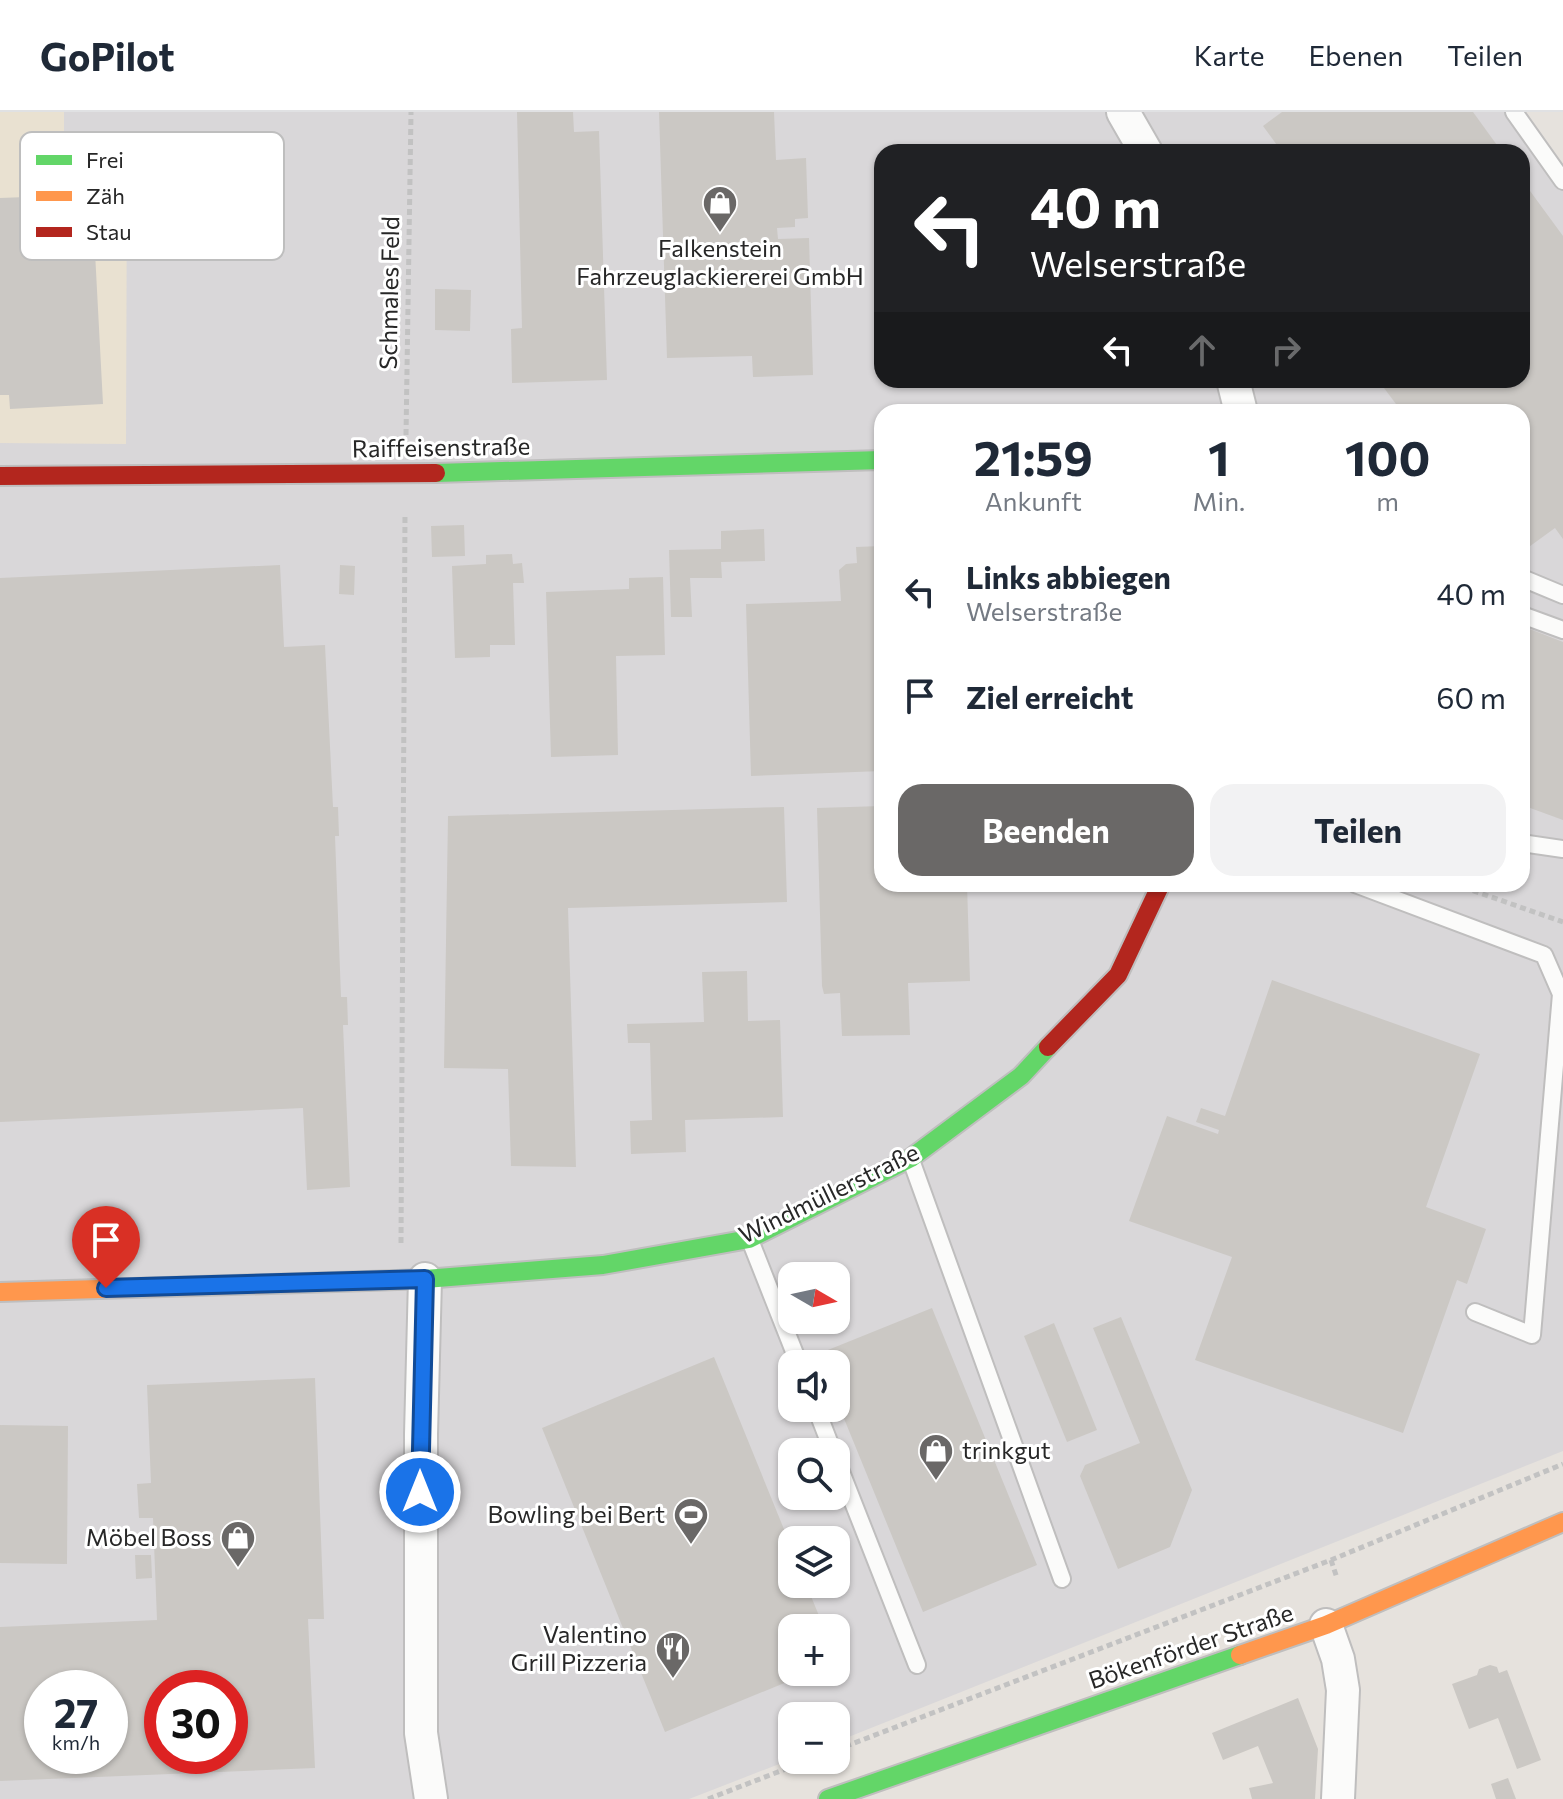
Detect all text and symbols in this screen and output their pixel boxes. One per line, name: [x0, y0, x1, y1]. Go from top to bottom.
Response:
text: GoPilot: [40, 32, 175, 79]
text: Karte: [1194, 38, 1265, 72]
text: Ebenen: [1309, 38, 1403, 72]
text: Teilen: [1447, 38, 1523, 72]
legend: [20, 132, 284, 260]
text: Frei: [86, 146, 124, 173]
text: 40 m: [1030, 171, 1161, 240]
icon: left: [898, 176, 1002, 280]
text: Zäh: [86, 182, 125, 209]
shop icon: Falkenstein Fahrzeuglackiererei GmbH: [701, 184, 739, 234]
street label: Schmales Feld: [373, 216, 404, 370]
text: Stau: [86, 218, 132, 245]
place label: Falkenstein Fahrzeuglackiererei GmbH: [576, 233, 864, 290]
text: Welserstraße: [1030, 240, 1246, 284]
icon: left: [1096, 328, 1140, 372]
icon: ahead: [1180, 328, 1224, 372]
icon: right: [1264, 328, 1308, 372]
text: 21:59: [974, 427, 1093, 486]
text: 1: [1208, 427, 1230, 486]
text: 100: [1345, 427, 1430, 486]
street label: Raiffeisenstraße: [351, 430, 530, 463]
text: Ankunft: [985, 485, 1082, 516]
text: Min.: [1193, 485, 1245, 516]
text: m: [1376, 485, 1399, 516]
text: Links abbiegen: [966, 558, 1171, 595]
icon: left: [898, 570, 942, 614]
text: 40 m: [1437, 574, 1506, 611]
text: Welserstraße: [966, 595, 1122, 626]
icon: arrive: [898, 674, 942, 718]
text: Ziel erreicht: [966, 678, 1134, 715]
text: 60 m: [1436, 678, 1506, 715]
button: Beenden: [898, 784, 1194, 876]
button: Teilen: [1210, 784, 1506, 876]
street label: Windmüllerstraße: [734, 1137, 923, 1249]
pin: [72, 1206, 140, 1288]
icon: arrive: [84, 1218, 128, 1262]
north arrow: [778, 1262, 850, 1334]
map controls: [778, 1262, 850, 1774]
button: sound: [778, 1350, 850, 1422]
shop icon: trinkgut: [917, 1432, 955, 1482]
place label: trinkgut: [962, 1435, 1051, 1464]
button: search: [778, 1438, 850, 1510]
position arrow: [378, 1450, 462, 1534]
sports icon: Bowling bei Bert: [672, 1496, 710, 1546]
place label: Bowling bei Bert: [488, 1499, 665, 1528]
shop icon: Möbel Boss: [219, 1519, 257, 1569]
place label: Möbel Boss: [86, 1522, 212, 1551]
button: layers: [778, 1526, 850, 1598]
street label: Bökenförder Straße: [1084, 1597, 1297, 1694]
button: +: [778, 1614, 850, 1686]
place label: Valentino Grill Pizzeria: [511, 1619, 647, 1676]
restaurant icon: Valentino Grill Pizzeria: [654, 1630, 692, 1680]
speed limit sign: 30: [144, 1670, 248, 1774]
text: 27: [54, 1687, 98, 1736]
button: −: [778, 1702, 850, 1774]
text: km/h: [52, 1730, 100, 1754]

